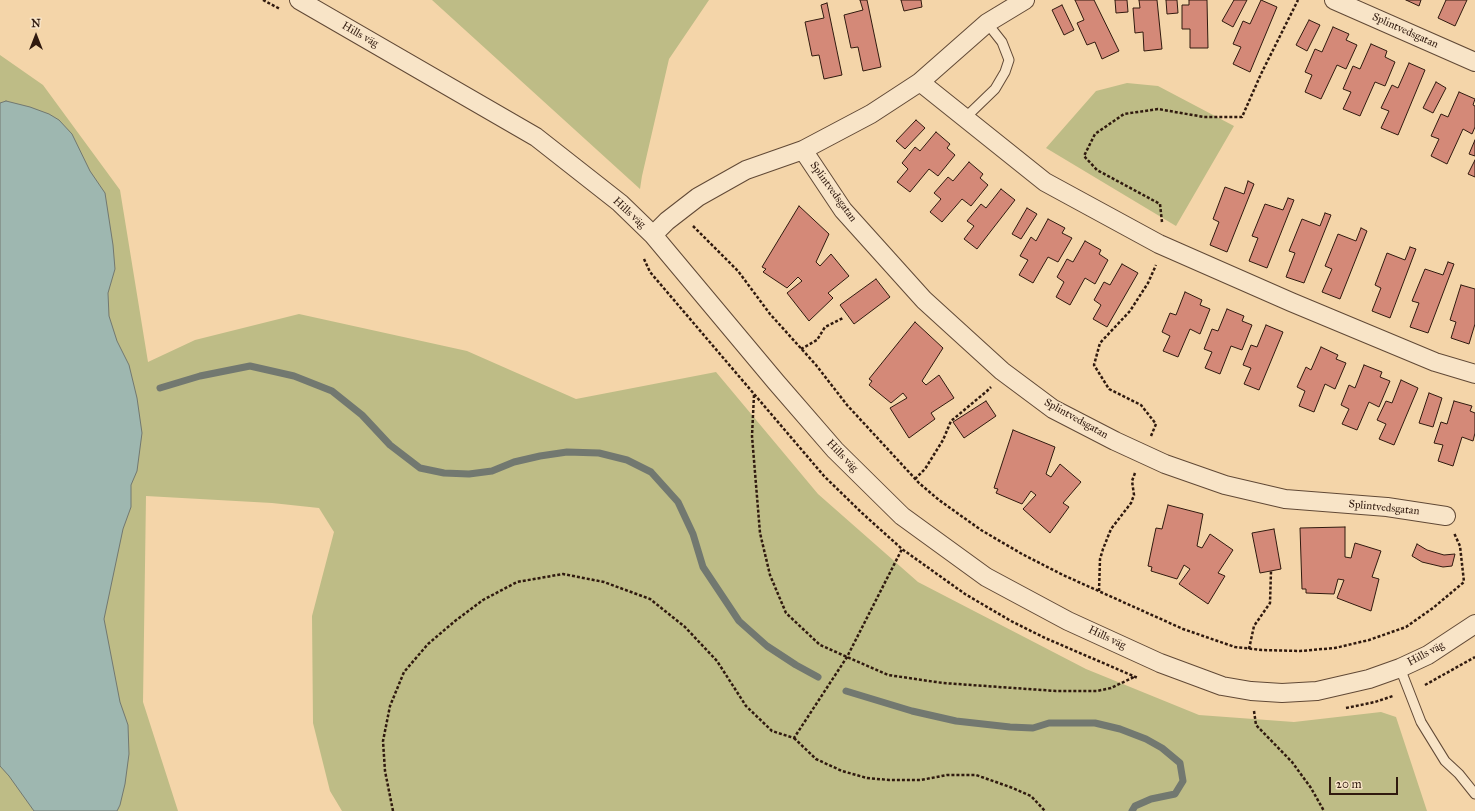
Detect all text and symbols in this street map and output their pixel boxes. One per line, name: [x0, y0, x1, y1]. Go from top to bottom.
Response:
street label: Splintvedsgatan: [1370, 11, 1440, 51]
north arrow: [16, 16, 56, 56]
text: N: [31, 17, 41, 30]
street label: Hills väg: [339, 19, 381, 51]
street label: Splintvedsgatan: [807, 159, 859, 225]
street label: Hills väg: [610, 195, 648, 231]
street label: Splintvedsgatan: [1042, 396, 1110, 442]
street label: Hills väg: [823, 437, 861, 475]
street label: Splintvedsgatan: [1348, 498, 1420, 518]
street label: Hills väg: [1086, 624, 1128, 652]
street label: Hills väg: [1405, 639, 1447, 669]
scale bar: [1331, 769, 1400, 795]
text: 20 m: [1336, 777, 1362, 791]

